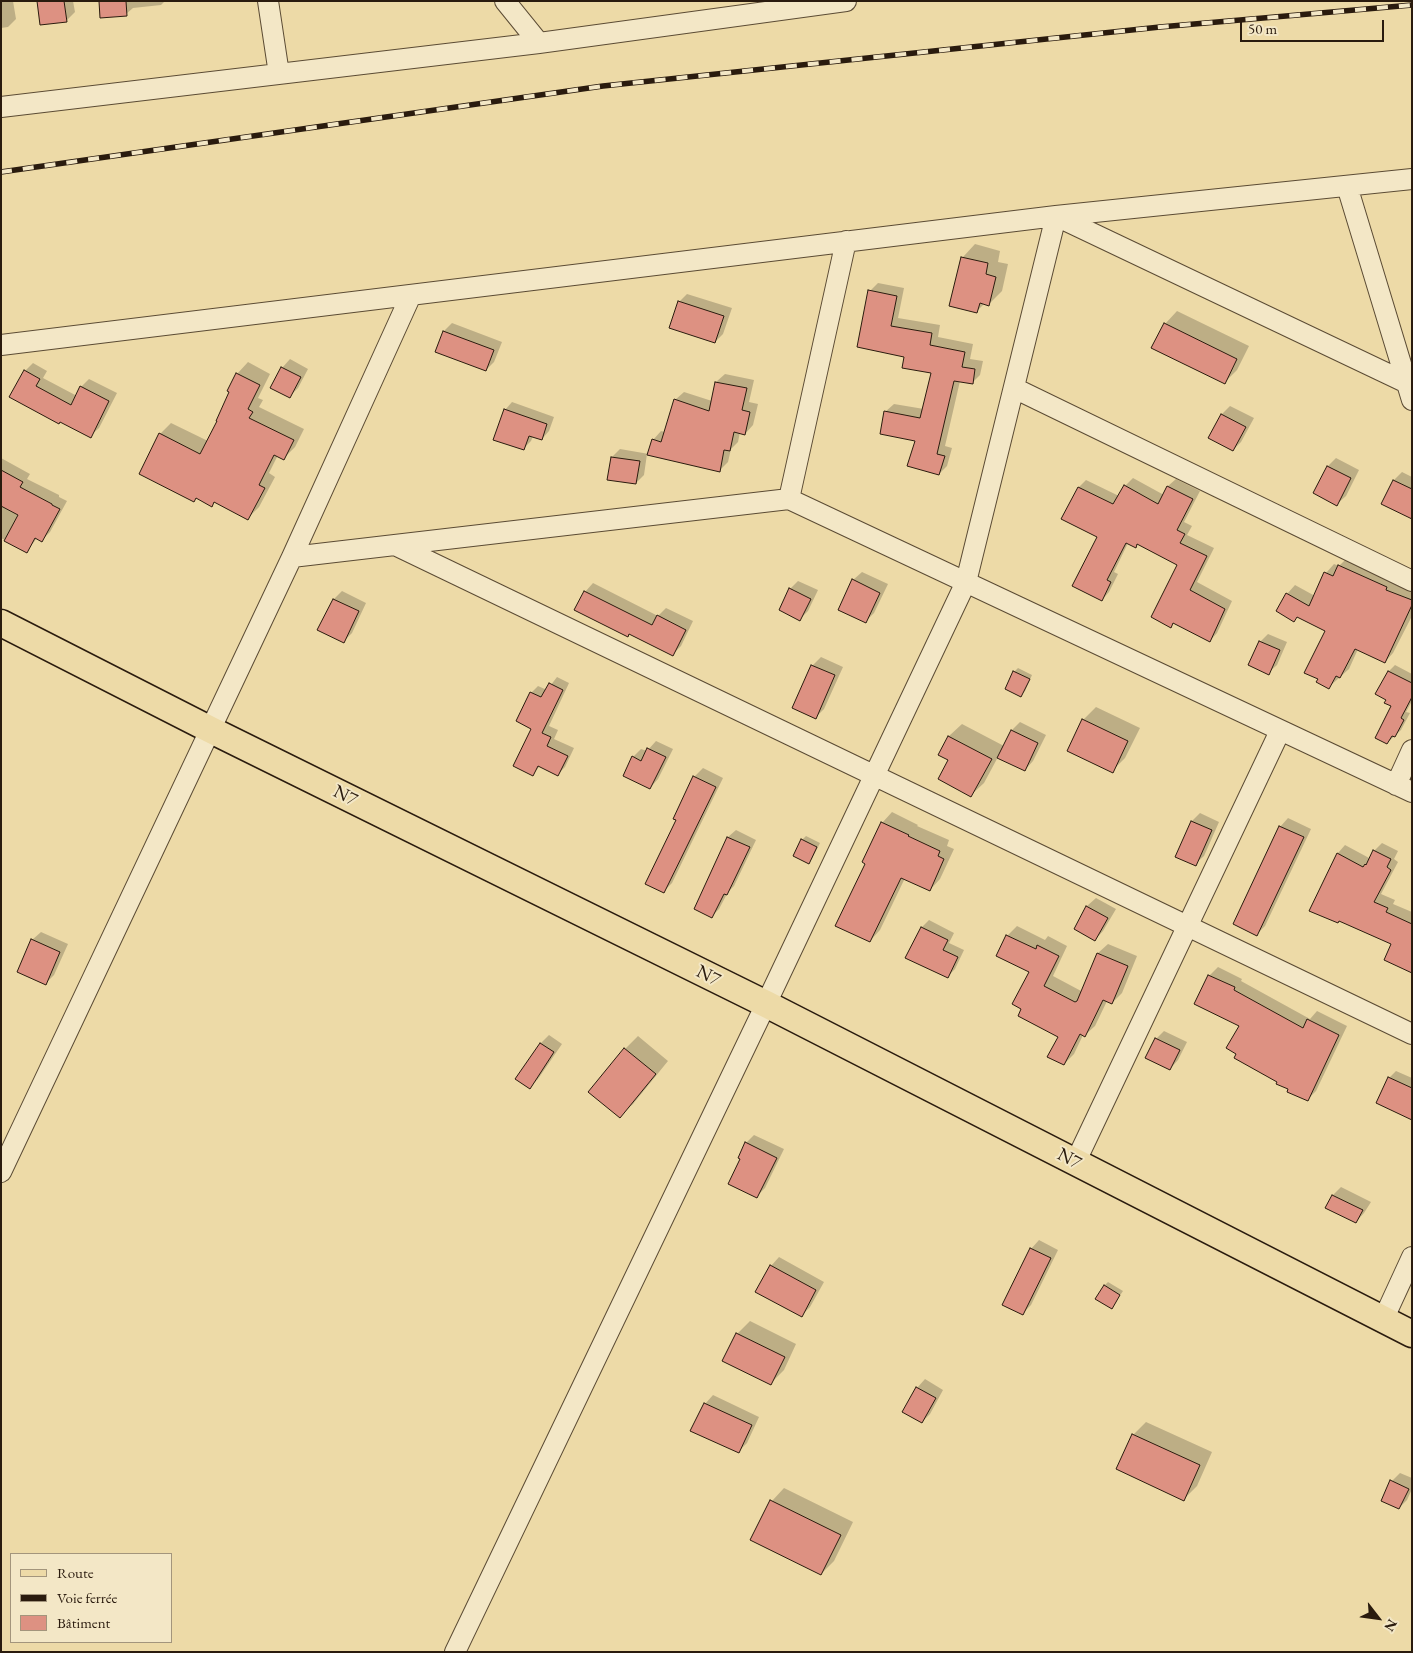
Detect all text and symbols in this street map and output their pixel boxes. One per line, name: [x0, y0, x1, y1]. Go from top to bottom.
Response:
scale bar: [1243, 10, 1387, 42]
text: 50 m: [1248, 19, 1277, 38]
street label: N7: [329, 780, 361, 812]
street label: N7: [692, 960, 724, 992]
street label: N7: [1053, 1143, 1085, 1175]
legend: [10, 1553, 172, 1643]
text: Route: [57, 1563, 94, 1582]
text: Voie ferrée: [57, 1588, 117, 1607]
north arrow: [1353, 1593, 1403, 1643]
text: Bâtiment: [57, 1613, 110, 1632]
text: N: [1380, 1616, 1402, 1635]

